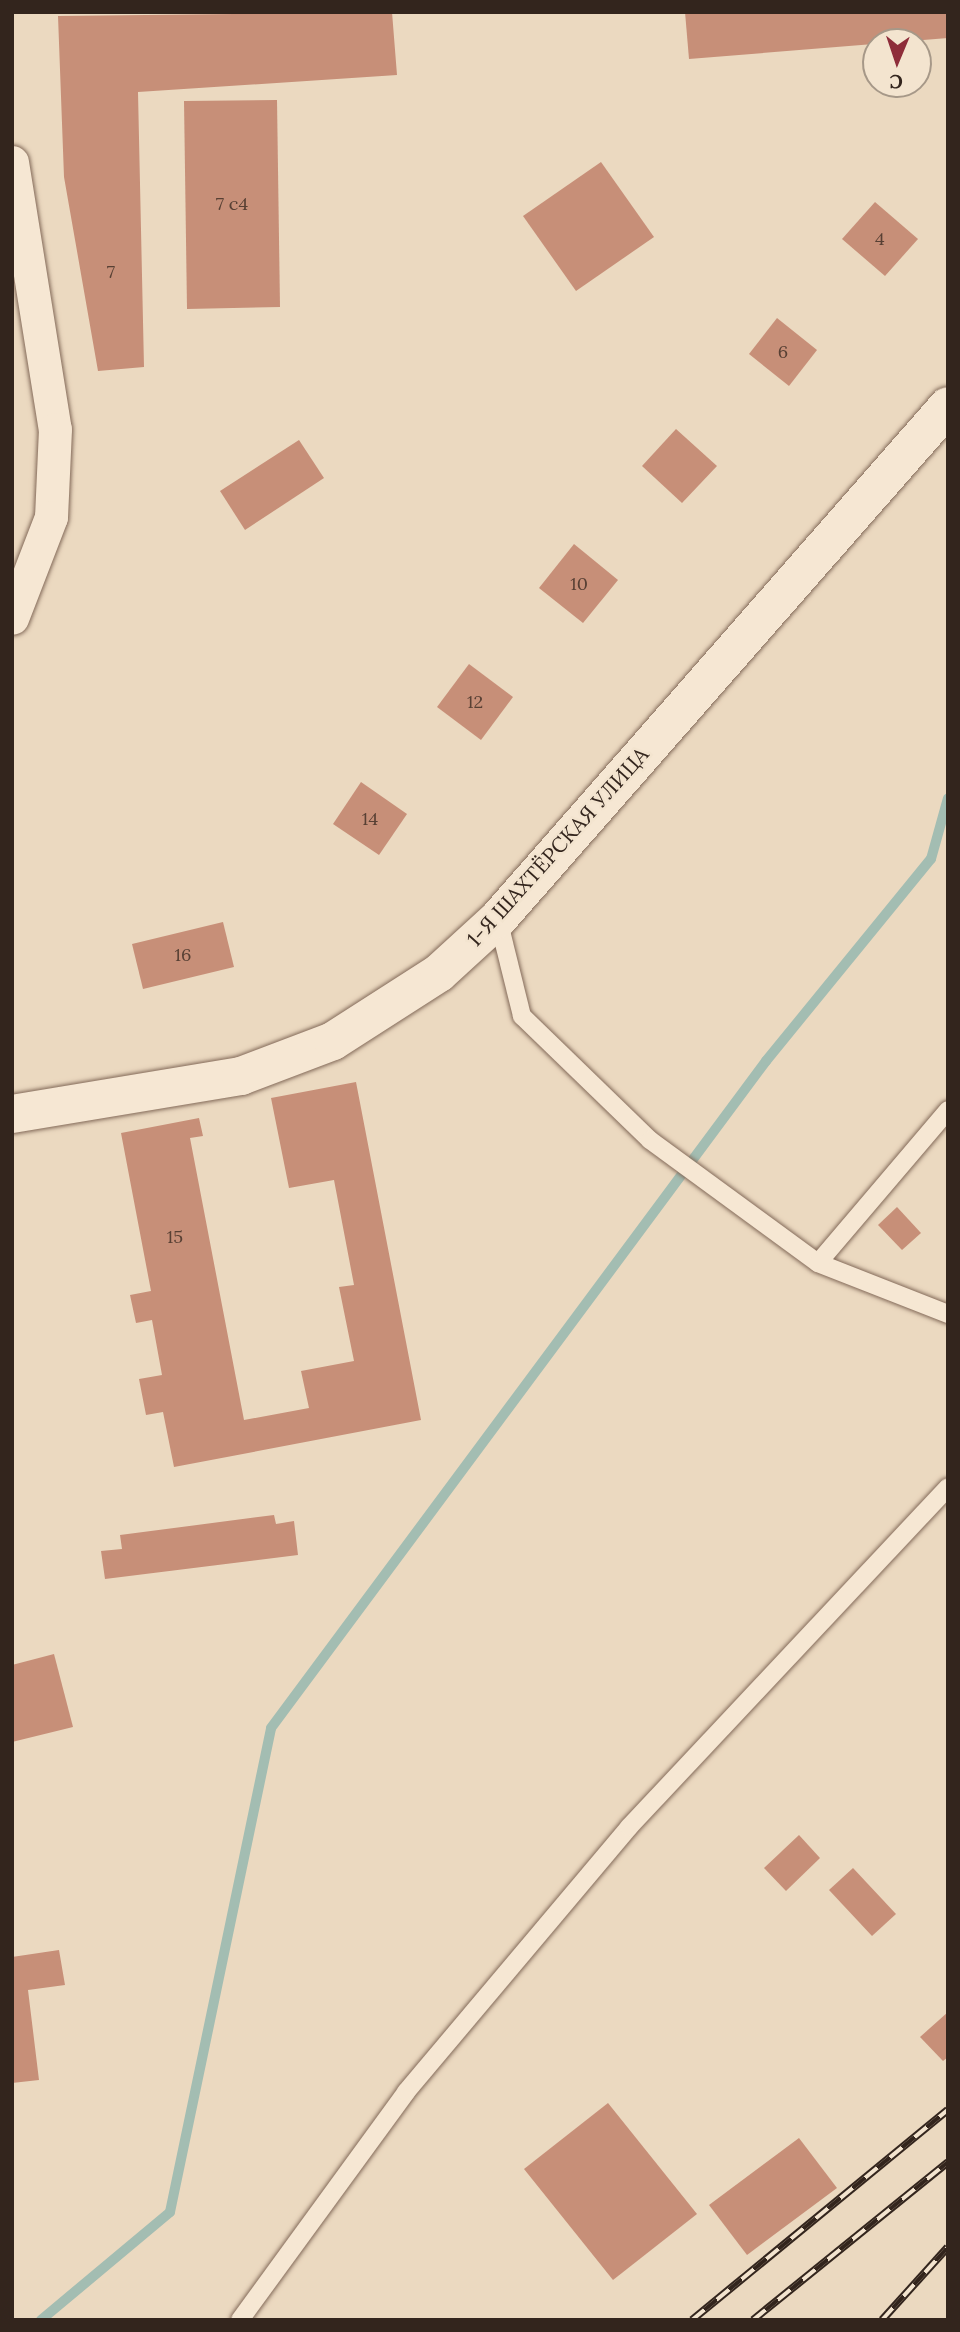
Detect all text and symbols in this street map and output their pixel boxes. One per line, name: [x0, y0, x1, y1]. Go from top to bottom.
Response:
north arrow: [862, 28, 932, 98]
text: С: [889, 70, 903, 94]
house number: 7 с4: [216, 193, 248, 215]
house number: 4: [875, 228, 885, 250]
house number: 7: [107, 261, 115, 283]
house number: 6: [778, 341, 788, 363]
house number: 10: [570, 573, 588, 595]
house number: 12: [467, 691, 483, 713]
street label: 1-Я ШАХТЁРСКАЯ УЛИЦА: [462, 742, 654, 952]
house number: 14: [362, 808, 378, 830]
house number: 16: [175, 944, 191, 966]
house number: 15: [167, 1226, 183, 1248]

